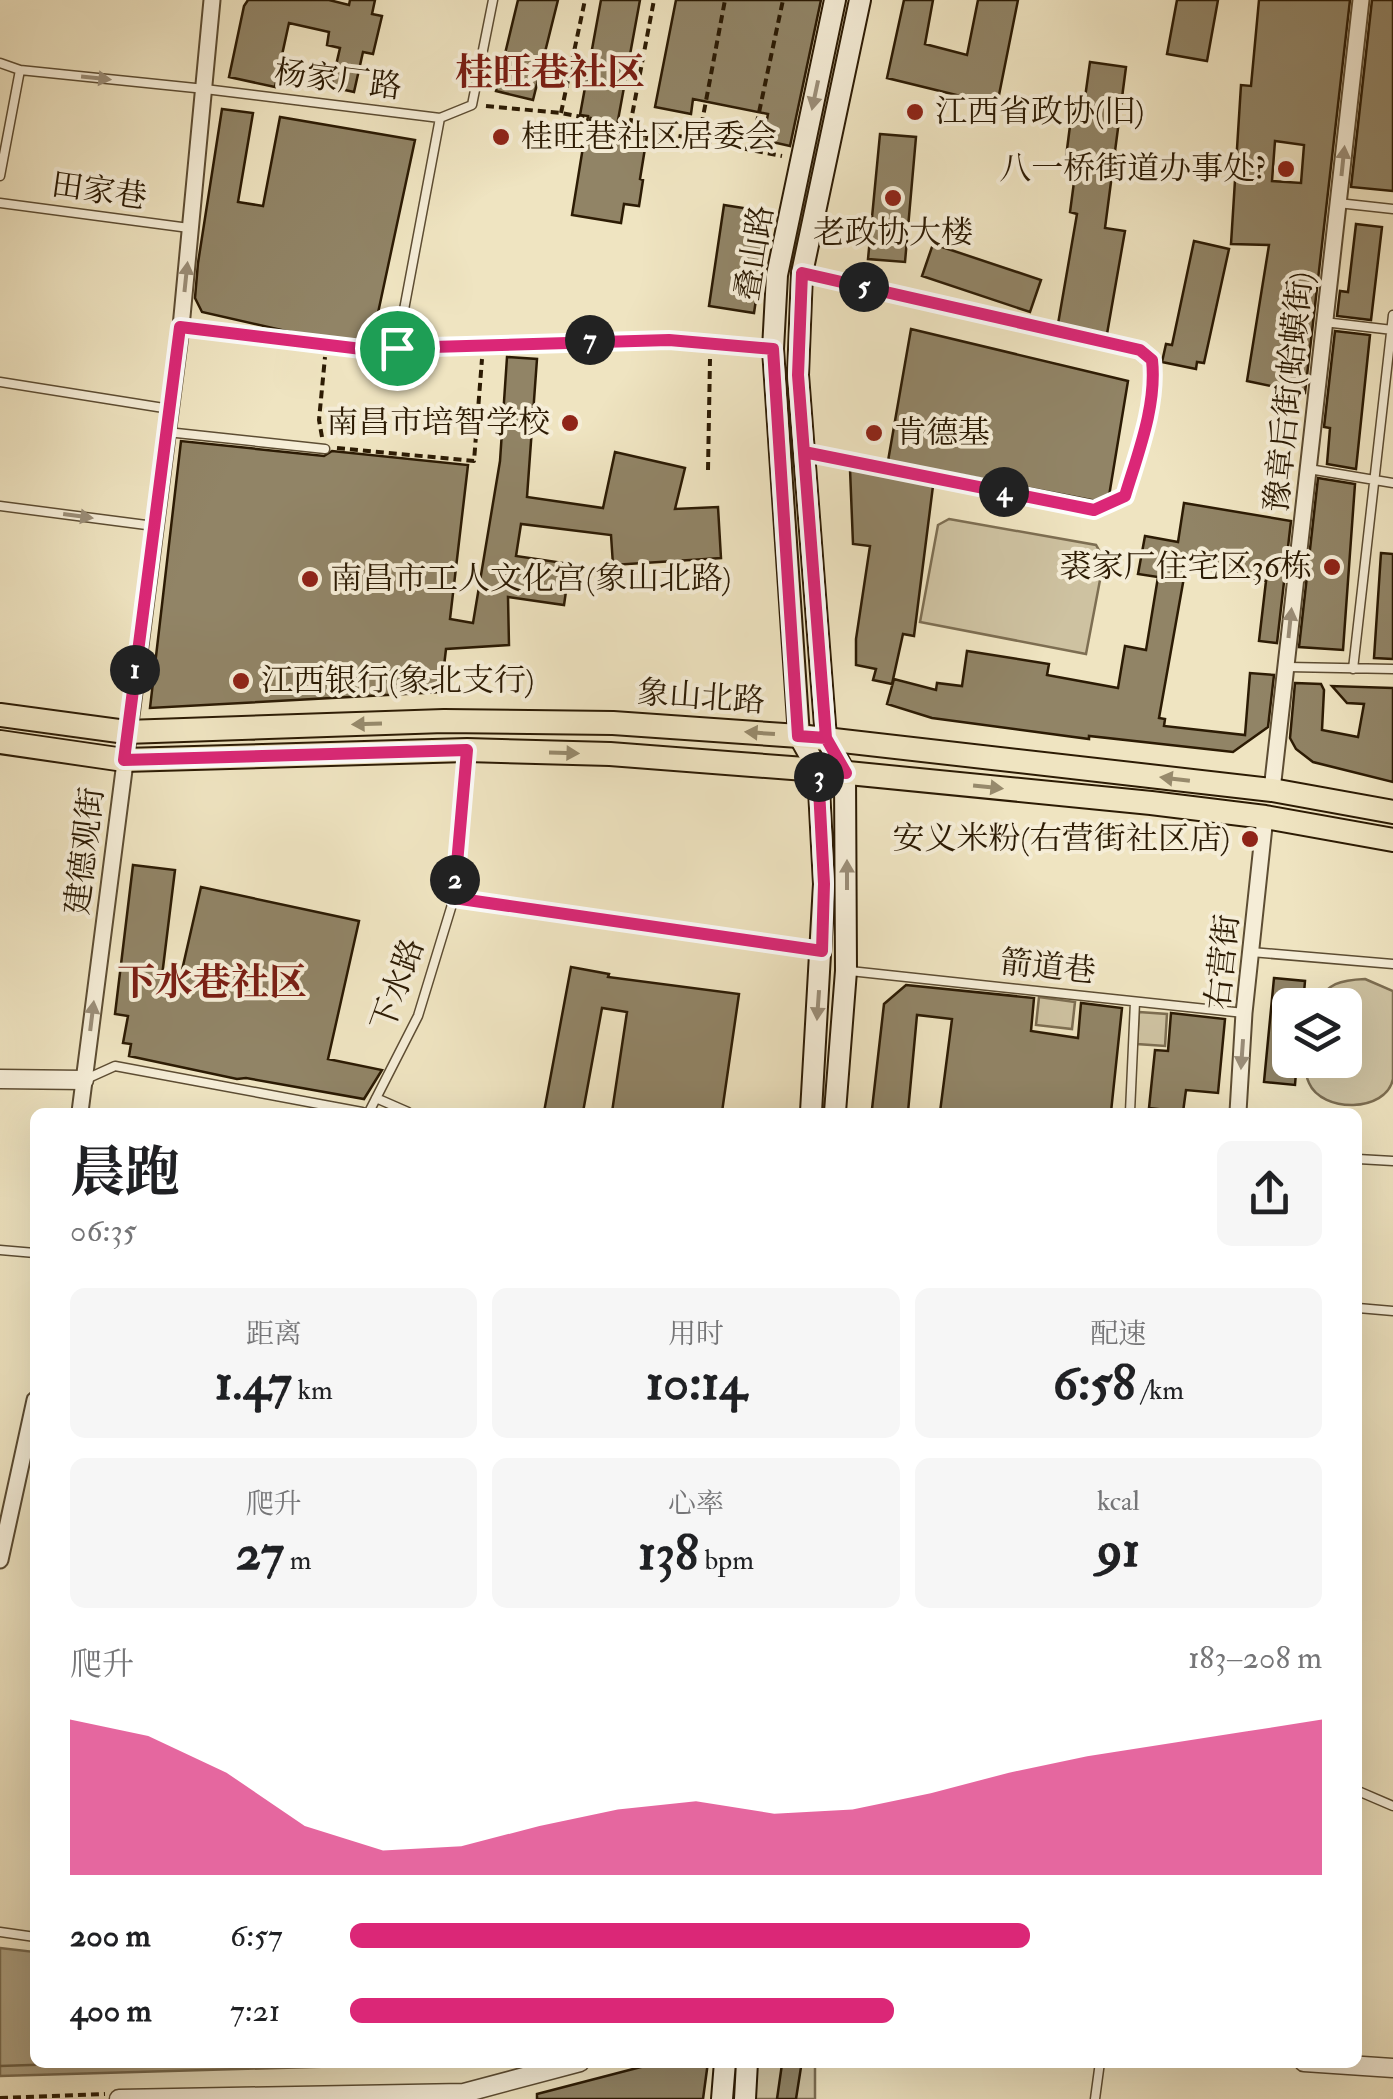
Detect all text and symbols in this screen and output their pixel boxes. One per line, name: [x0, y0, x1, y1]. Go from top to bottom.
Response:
district label: 桂旺巷社区: [455, 49, 645, 97]
street label: 杨家厂路: [272, 52, 404, 108]
one-way arrow: [80, 70, 112, 86]
one-way arrow: [807, 80, 822, 111]
place label: 江西省政协(旧): [935, 92, 1144, 132]
marker: 江西省政协(旧): [904, 101, 926, 123]
place label: 桂旺巷社区居委会: [521, 117, 777, 157]
marker: 桂旺巷社区居委会: [490, 126, 512, 148]
one-way arrow: [1335, 145, 1351, 177]
place label: 八一桥街道办事处?: [999, 149, 1266, 189]
marker: 八一桥街道办事处?: [1275, 158, 1297, 180]
street label: 田家巷: [49, 165, 149, 217]
marker: 老政协大楼: [882, 187, 904, 209]
street label: 叠山路: [728, 202, 782, 304]
place label: 老政协大楼: [813, 213, 973, 253]
one-way arrow: [178, 260, 194, 292]
pin: 5: [839, 262, 889, 312]
text: 5: [858, 269, 870, 304]
street label: 豫章后街(蛤蟆街): [1256, 270, 1322, 514]
pin: [355, 306, 440, 391]
pin: 7: [565, 315, 615, 365]
icon: arrive: [370, 321, 425, 376]
text: 7: [584, 322, 596, 357]
place label: 南昌市培智学校: [326, 403, 550, 443]
marker: 南昌市培智学校: [559, 412, 581, 434]
place label: 肯德基: [894, 413, 990, 453]
marker: 肯德基: [863, 422, 885, 444]
pin: 4: [979, 467, 1029, 517]
text: 4: [996, 474, 1012, 509]
one-way arrow: [63, 508, 94, 524]
place label: 裘家厂住宅区36栋: [1060, 547, 1312, 587]
marker: 裘家厂住宅区36栋: [1321, 556, 1343, 578]
place label: 南昌市工人文化宫(象山北路): [330, 559, 731, 599]
marker: 南昌市工人文化宫(象山北路): [299, 568, 321, 590]
one-way arrow: [1282, 607, 1298, 639]
pin: 1: [110, 645, 160, 695]
text: 1: [130, 652, 140, 687]
place label: 江西银行(象北支行): [261, 661, 534, 701]
marker: 江西银行(象北支行): [230, 670, 252, 692]
street label: 象山北路: [636, 673, 766, 721]
one-way arrow: [350, 716, 382, 732]
one-way arrow: [743, 725, 775, 741]
one-way arrow: [549, 745, 581, 761]
pin: 3: [794, 752, 844, 802]
text: 3: [814, 759, 824, 794]
one-way arrow: [1158, 771, 1190, 787]
one-way arrow: [972, 779, 1004, 795]
street label: 建德观街: [57, 785, 113, 917]
place label: 安义米粉(右营街社区店): [893, 819, 1230, 859]
marker: 安义米粉(右营街社区店): [1239, 828, 1261, 850]
pin: 2: [430, 855, 480, 905]
one-way arrow: [839, 859, 855, 891]
text: 2: [448, 862, 462, 897]
street label: 右营街: [1198, 912, 1248, 1012]
street label: 下水路: [363, 933, 433, 1037]
street label: 箭道巷: [998, 942, 1098, 992]
district label: 下水巷社区: [117, 959, 307, 1007]
map controls: [1272, 988, 1362, 1078]
button: layers: [1272, 988, 1362, 1078]
one-way arrow: [810, 989, 826, 1021]
one-way arrow: [84, 999, 100, 1031]
one-way arrow: [1234, 1038, 1250, 1070]
text: 晨跑: [70, 1139, 180, 1208]
button: share: [1217, 1141, 1322, 1246]
text: 06:35: [70, 1211, 137, 1251]
text: 距离: [246, 1317, 302, 1352]
text: 用时: [668, 1317, 724, 1352]
text: 配速: [1090, 1317, 1146, 1352]
text: 1.47: [215, 1352, 292, 1415]
text: 10:14: [646, 1352, 746, 1415]
text: 6:58: [1053, 1352, 1136, 1415]
text: km: [292, 1373, 333, 1408]
text: /km: [1136, 1373, 1184, 1408]
text: kcal: [1097, 1484, 1140, 1519]
text: 爬升: [246, 1487, 302, 1522]
text: 心率: [668, 1487, 724, 1522]
text: 91: [1097, 1519, 1140, 1582]
text: 27: [236, 1522, 284, 1585]
text: 138: [638, 1522, 698, 1585]
text: m: [284, 1543, 312, 1578]
text: bpm: [698, 1543, 754, 1578]
text: 183–208 m: [1188, 1638, 1322, 1678]
text: 爬升: [70, 1645, 134, 1685]
text: 200 m: [70, 1916, 151, 1956]
text: 6:57: [230, 1916, 283, 1956]
text: 400 m: [70, 1991, 152, 2031]
text: 7:21: [230, 1991, 280, 2031]

